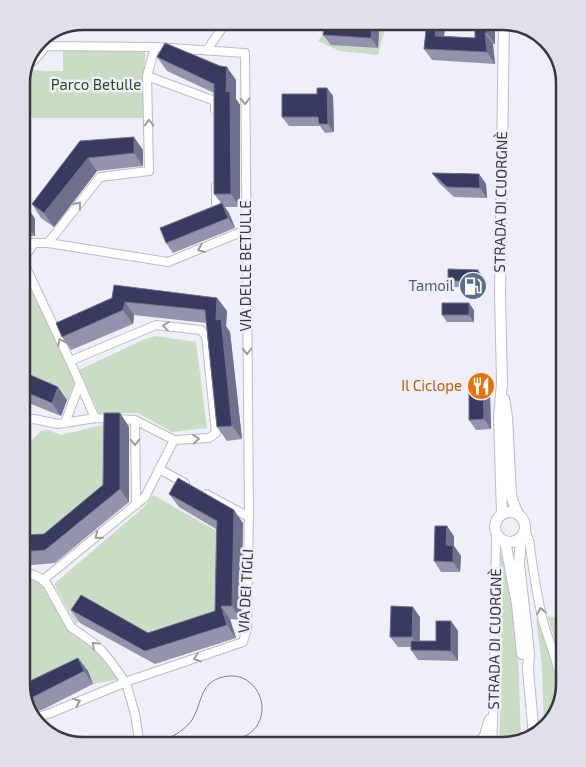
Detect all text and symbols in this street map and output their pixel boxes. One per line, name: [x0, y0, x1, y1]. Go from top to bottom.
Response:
park label: Parco Betulle: [51, 75, 141, 93]
one-way arrow: [240, 98, 250, 106]
one-way arrow: [144, 119, 154, 127]
street label: STRADA DI CUORGNÈ: [490, 131, 510, 273]
street label: VIA DELLE BETULLE: [236, 200, 254, 332]
one-way arrow: [72, 202, 80, 211]
one-way arrow: [197, 242, 206, 253]
fuel station icon: Tamoil: [458, 271, 488, 301]
place label: Tamoil: [409, 276, 455, 294]
one-way arrow: [161, 321, 169, 332]
one-way arrow: [57, 338, 67, 347]
one-way arrow: [242, 348, 252, 356]
restaurant icon: Il Ciclope: [466, 371, 496, 401]
place label: Il Ciclope: [401, 376, 462, 394]
one-way arrow: [192, 433, 200, 444]
one-way arrow: [130, 438, 140, 446]
one-way arrow: [94, 530, 104, 539]
street label: VIA DEI TIGLI: [234, 548, 256, 634]
street label: STRADA DI CUORGNÈ: [484, 568, 504, 710]
one-way arrow: [536, 606, 547, 615]
one-way arrow: [92, 642, 101, 651]
one-way arrow: [193, 652, 201, 662]
one-way arrow: [72, 698, 81, 709]

